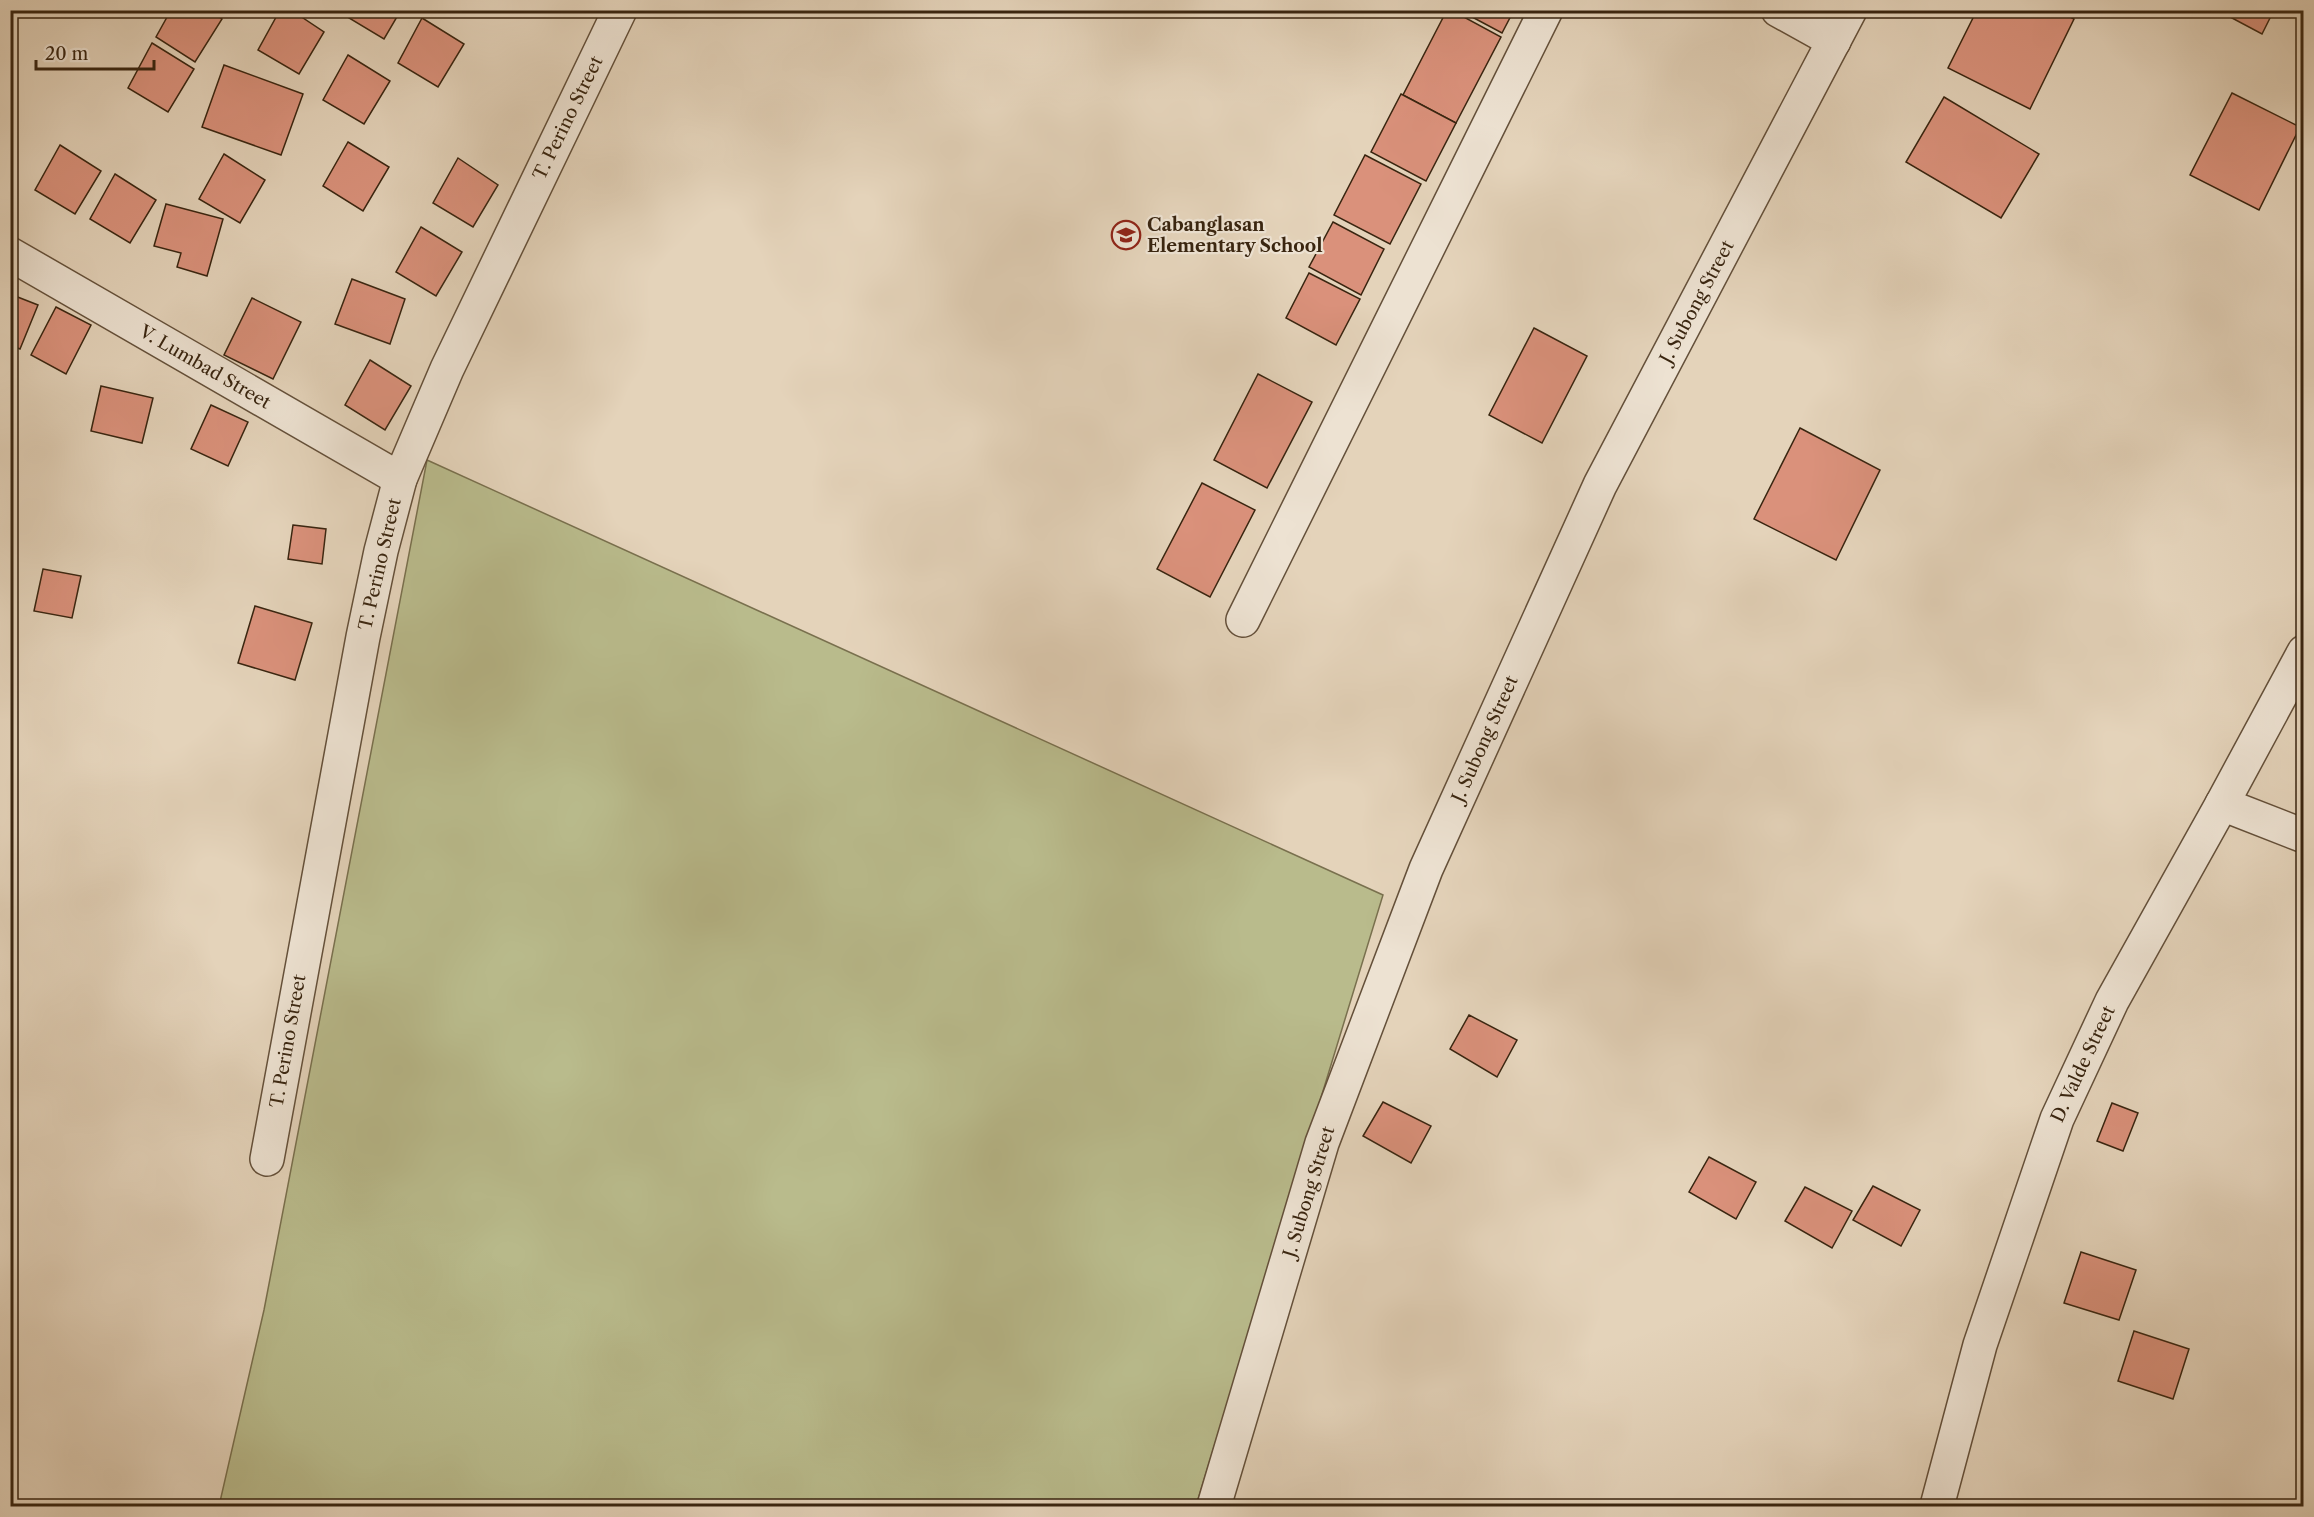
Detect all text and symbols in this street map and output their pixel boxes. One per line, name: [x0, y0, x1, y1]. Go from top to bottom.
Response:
scale bar: [36, 33, 154, 71]
text: 20 m: [45, 43, 89, 65]
street label: T. Perino Street: [529, 52, 608, 183]
place label: Cabanglasan Elementary School: [1147, 214, 1323, 257]
school or university icon: Cabanglasan Elementary School: [1110, 219, 1142, 251]
street label: J. Subong Street: [1654, 236, 1739, 370]
street label: V. Lumbad Street: [135, 320, 275, 414]
street label: T. Perino Street: [354, 495, 406, 632]
street label: J. Subong Street: [1446, 672, 1523, 808]
street label: T. Perino Street: [265, 972, 311, 1109]
street label: D. Valde Street: [2046, 1002, 2120, 1126]
street label: J. Subong Street: [1278, 1123, 1340, 1263]

